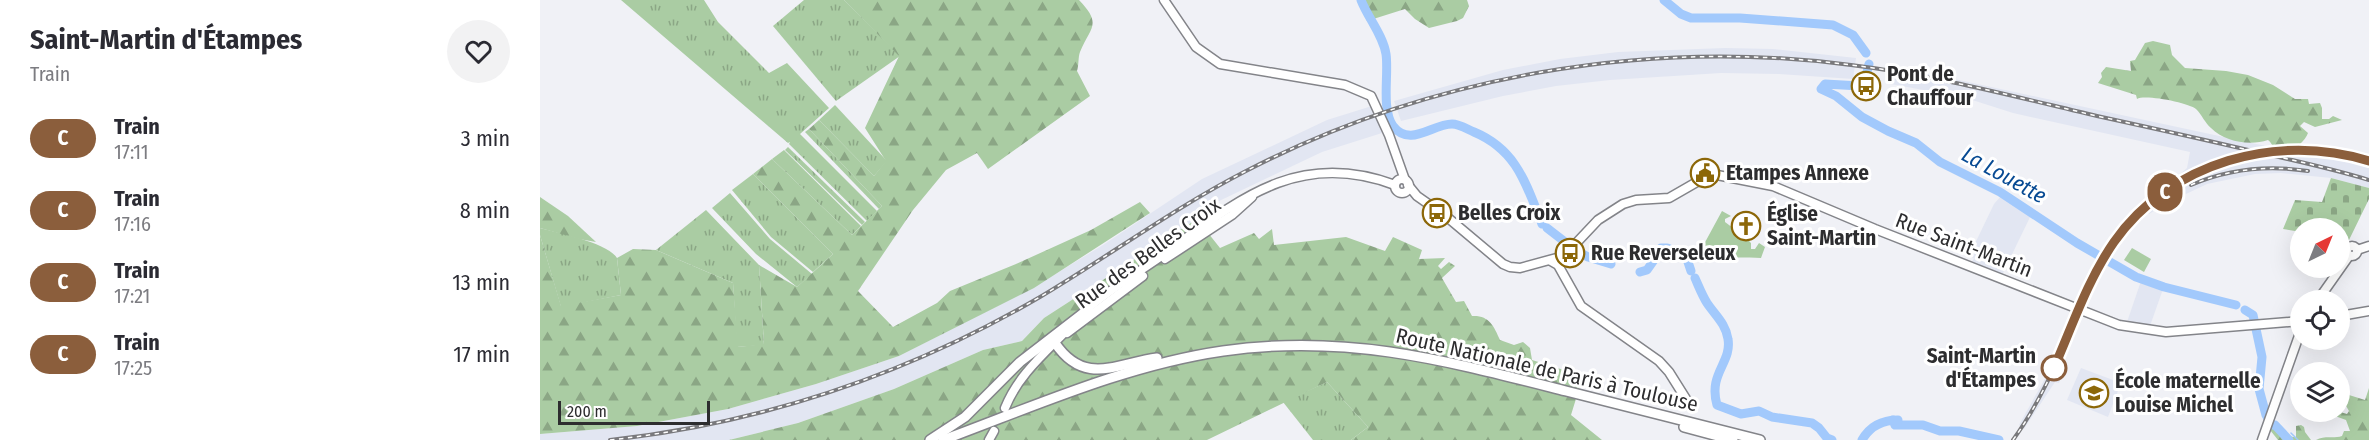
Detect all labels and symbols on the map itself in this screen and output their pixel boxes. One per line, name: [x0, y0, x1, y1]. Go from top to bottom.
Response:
place label: Pont de Chauffour: [1887, 61, 1974, 111]
bus stop icon: Pont de Chauffour: [1850, 70, 1882, 102]
water label: La Louette: [1957, 141, 2051, 209]
public building icon: Etampes Annexe: [1689, 157, 1721, 189]
place label: Etampes Annexe: [1726, 160, 1869, 186]
line badge: C: [2146, 172, 2184, 212]
street label: Rue des Belles Croix: [1070, 191, 1226, 314]
bus stop icon: Belles Croix: [1421, 197, 1453, 229]
place label: Belles Croix: [1458, 200, 1561, 226]
place label: Église Saint-Martin: [1767, 200, 1876, 251]
street label: Rue Saint-Martin: [1892, 207, 2036, 283]
church icon: Église Saint-Martin: [1730, 210, 1762, 242]
north arrow: [2290, 218, 2350, 278]
bus stop icon: Rue Reverseleux: [1554, 237, 1586, 269]
place label: Rue Reverseleux: [1591, 240, 1737, 266]
street label: Route Nationale de Paris à Toulouse: [1394, 323, 1700, 417]
place label: Saint-Martin d'Étampes: [1927, 343, 2036, 393]
marker: Saint-Martin d'Étampes: [2041, 355, 2067, 381]
place label: École maternelle Louise Michel: [2115, 367, 2261, 418]
school or university icon: École maternelle Louise Michel: [2078, 377, 2110, 409]
scale bar: [558, 398, 710, 426]

